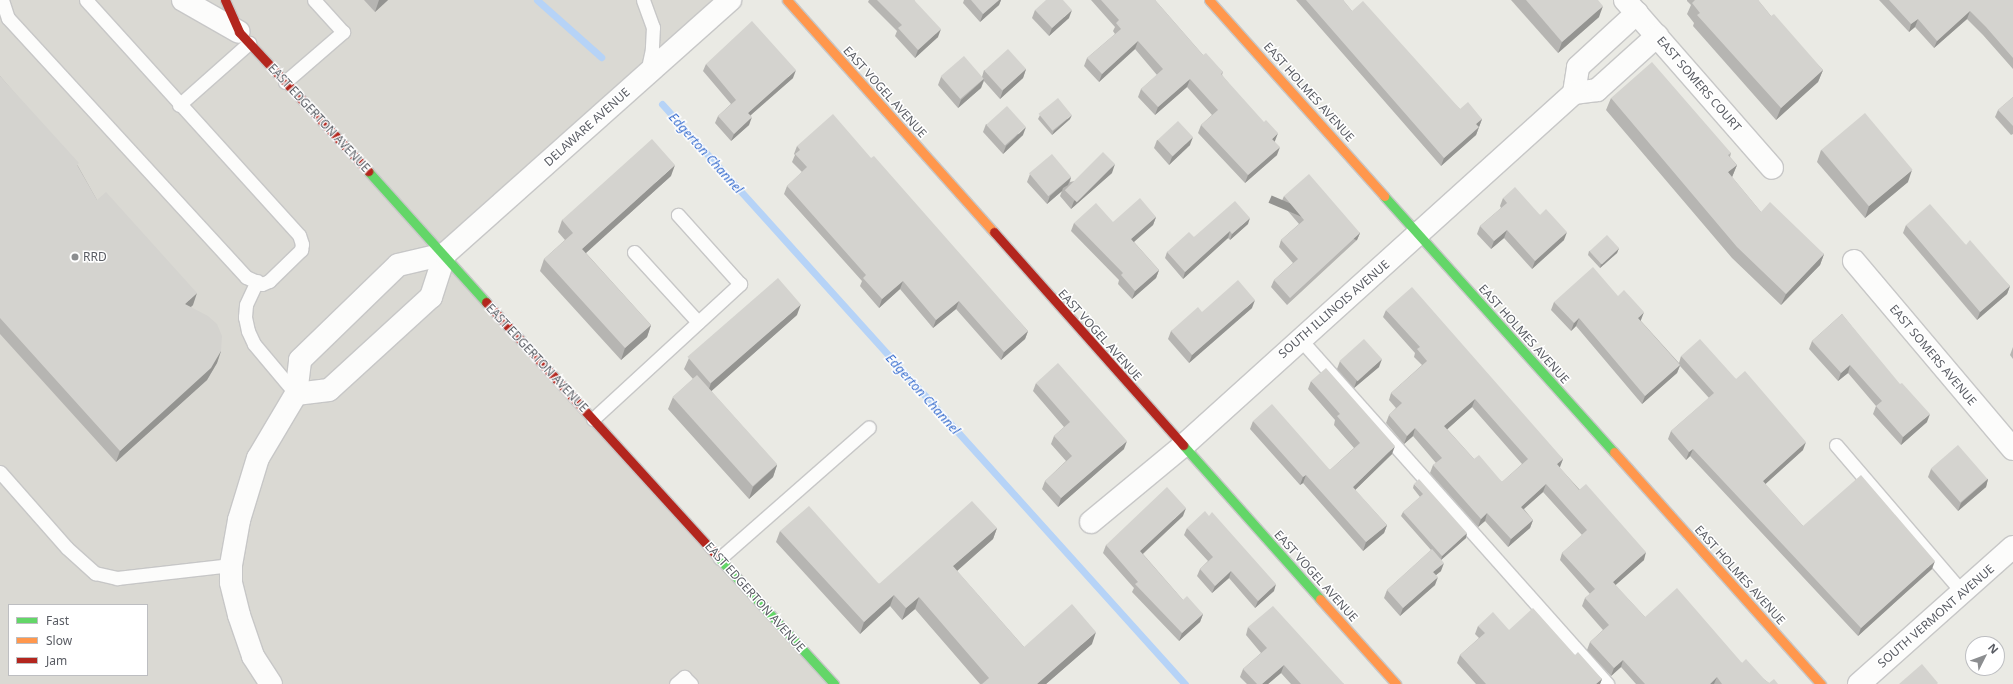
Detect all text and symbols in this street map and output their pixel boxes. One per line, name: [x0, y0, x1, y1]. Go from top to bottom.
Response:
street label: EAST SOMERS COURT: [1654, 34, 1744, 134]
street label: EAST HOLMES AVENUE: [1261, 40, 1357, 144]
street label: EAST VOGEL AVENUE: [840, 43, 930, 141]
street label: EAST EDGERTON AVENUE: [265, 61, 373, 175]
street label: DELAWARE AVENUE: [541, 85, 633, 169]
water label: Edgerton Channel: [666, 109, 746, 197]
place label: RRD: [83, 250, 107, 264]
marker: RRD: [70, 252, 80, 262]
street label: SOUTH ILLINOIS AVENUE: [1276, 257, 1392, 361]
street label: EAST HOLMES AVENUE: [1476, 282, 1572, 386]
street label: EAST VOGEL AVENUE: [1055, 286, 1145, 384]
street label: EAST EDGERTON AVENUE: [483, 301, 591, 415]
street label: EAST SOMERS AVENUE: [1887, 302, 1979, 408]
water label: Edgerton Channel: [883, 350, 963, 438]
street label: EAST HOLMES AVENUE: [1692, 523, 1788, 627]
street label: EAST VOGEL AVENUE: [1271, 527, 1361, 625]
street label: EAST EDGERTON AVENUE: [702, 539, 808, 655]
street label: SOUTH VERMONT AVENUE: [1875, 562, 1997, 670]
legend: [8, 604, 148, 676]
text: Fast: [46, 612, 69, 629]
text: Slow: [46, 632, 72, 649]
north arrow: [1965, 636, 2005, 676]
text: Jam: [46, 652, 67, 669]

